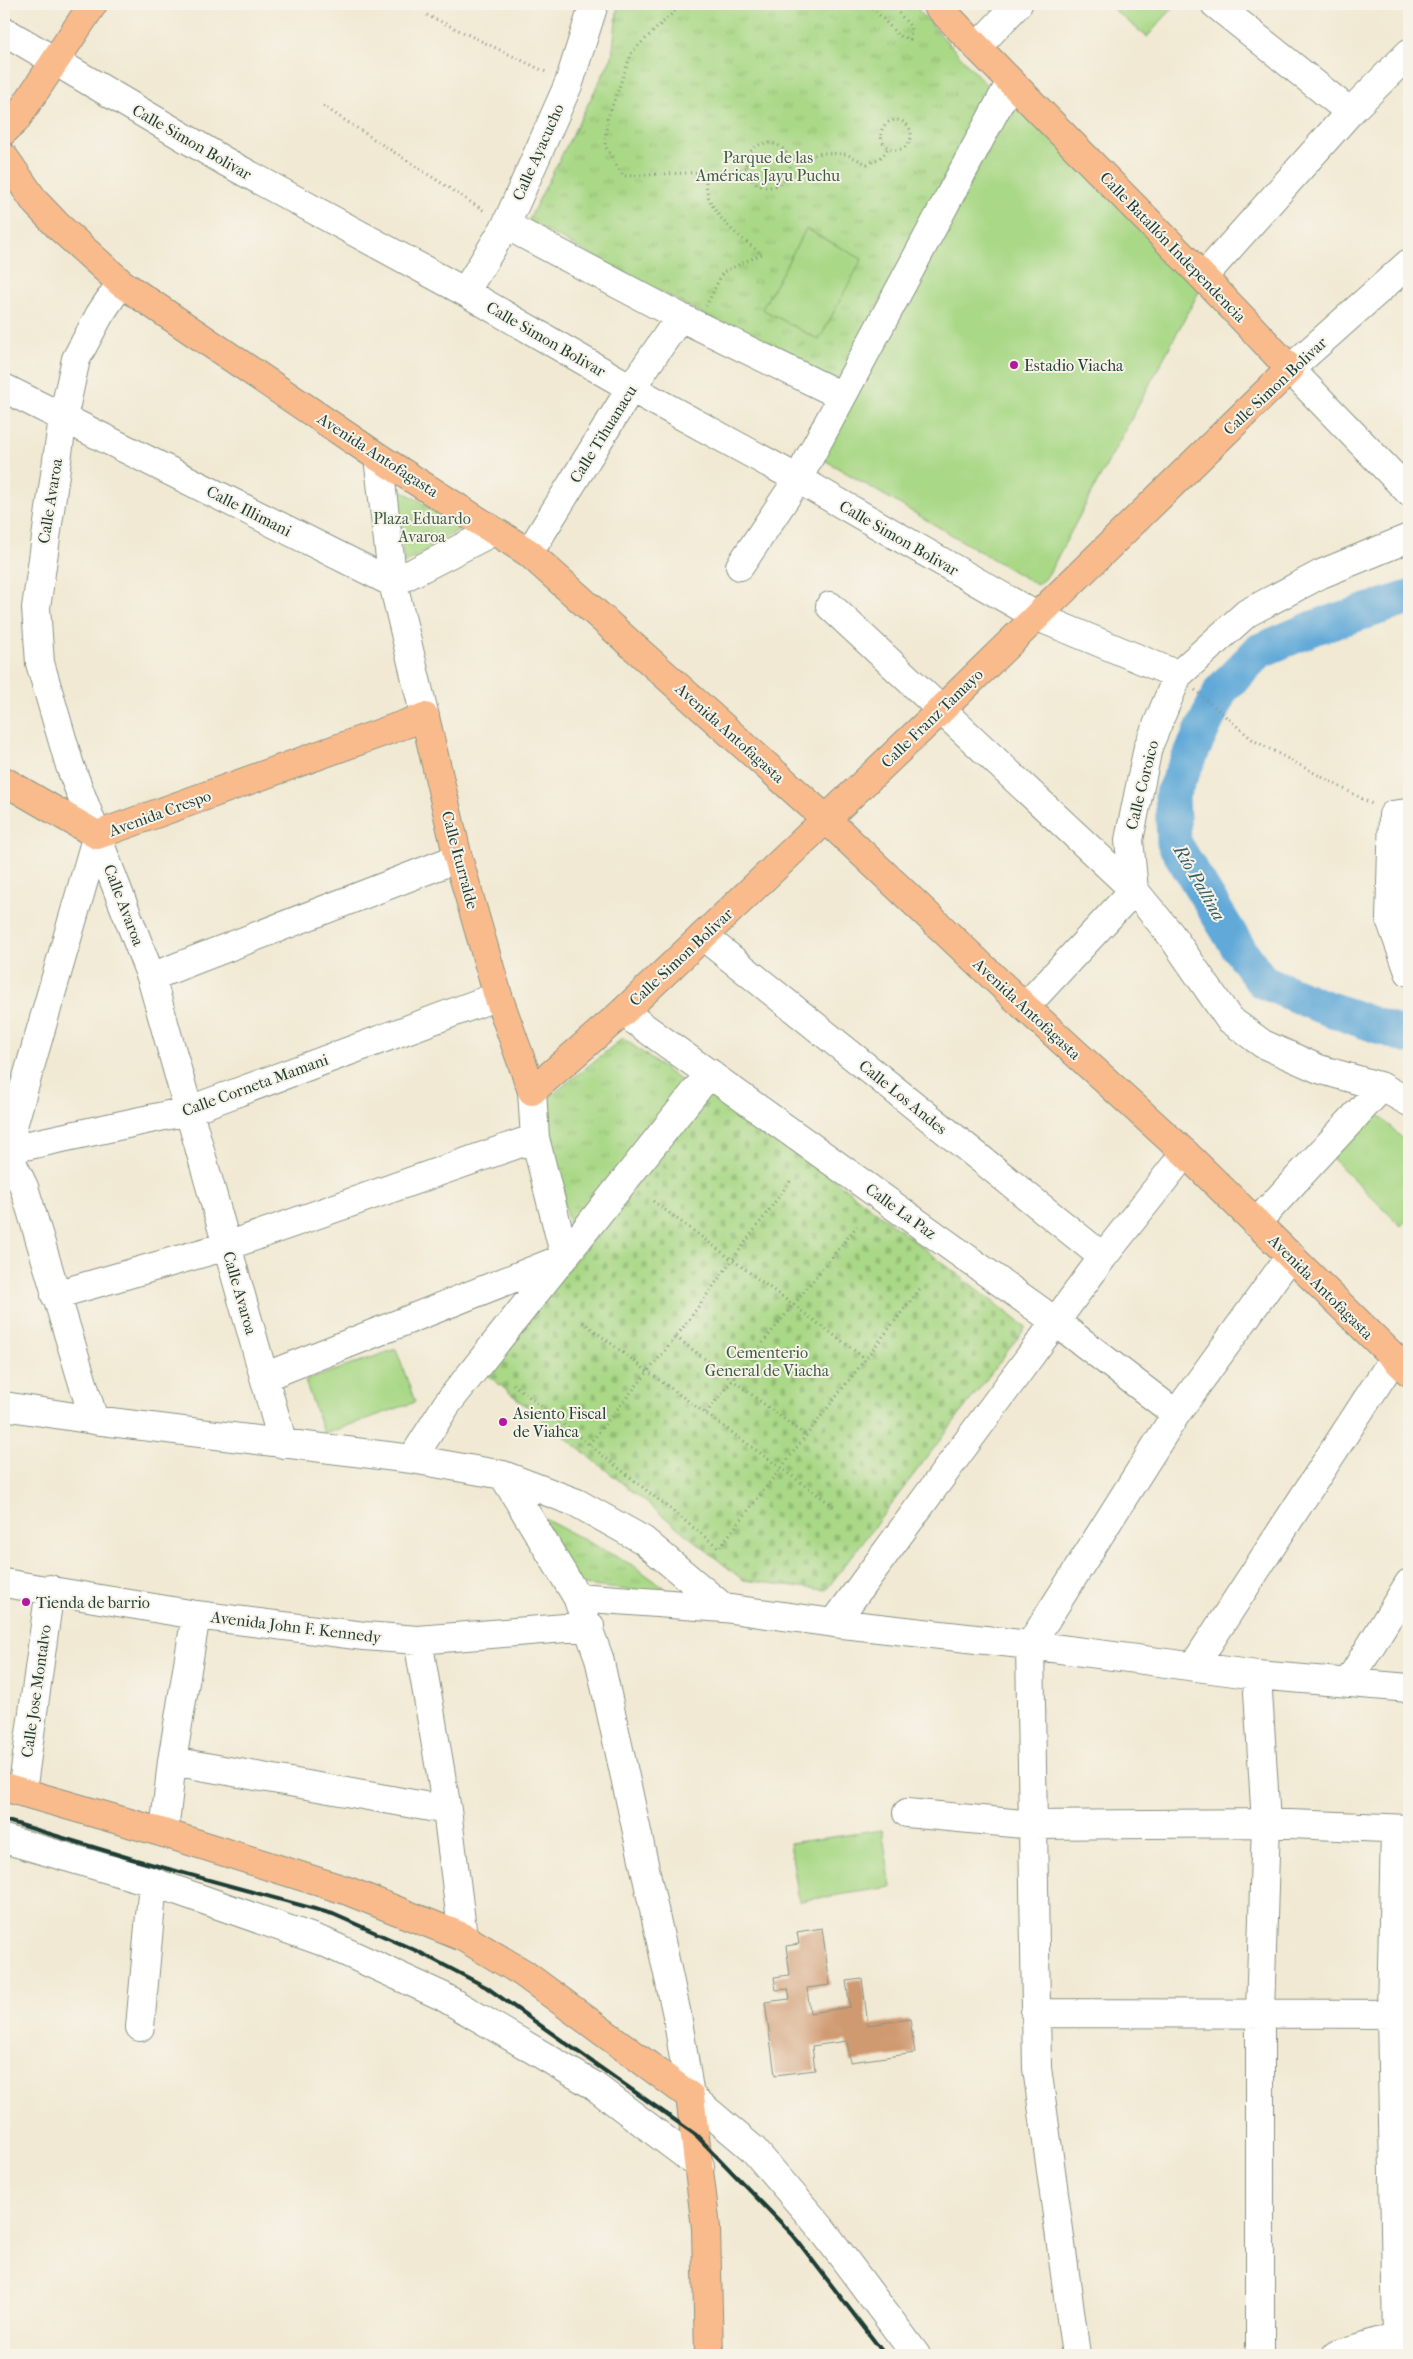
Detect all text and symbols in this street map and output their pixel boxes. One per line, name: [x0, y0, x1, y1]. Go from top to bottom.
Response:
street label: Calle Simon Bolivar: [129, 100, 255, 184]
street label: Calle Ayacucho: [508, 101, 568, 203]
park label: Parque de las Américas Jayu Puchu: [695, 148, 840, 185]
street label: Calle Batallón Independencia: [1096, 168, 1250, 327]
street label: Calle Simon Bolivar: [483, 297, 609, 381]
street label: Calle Simon Bolivar: [1219, 333, 1331, 439]
place label: Estadio Viacha: [1024, 356, 1124, 375]
marker: Estadio Viacha: [1008, 359, 1020, 371]
street label: Calle Tihuanacu: [565, 382, 641, 486]
street label: Avenida Antofagasta: [313, 408, 442, 501]
street label: Calle Avaroa: [34, 457, 66, 545]
street label: Calle Illimani: [203, 481, 295, 541]
street label: Calle Simon Bolivar: [836, 496, 962, 580]
park label: Plaza Eduardo Avaroa: [373, 509, 471, 546]
street label: Calle Franz Tamayo: [877, 664, 987, 772]
street label: Avenida Antofagasta: [671, 678, 789, 787]
street label: Calle Coroico: [1122, 738, 1162, 832]
street label: Avenida Crespo: [105, 786, 214, 841]
street label: Calle Iturralde: [438, 809, 482, 911]
water label: Río Pallina: [1168, 841, 1229, 925]
street label: Calle Avaroa: [100, 862, 148, 949]
street label: Calle Simon Bolivar: [625, 904, 737, 1010]
street label: Avenida Antofagasta: [969, 954, 1085, 1064]
street label: Calle Corneta Mamani: [179, 1050, 331, 1120]
street label: Calle Los Andes: [855, 1056, 951, 1138]
street label: Calle La Paz: [862, 1179, 940, 1243]
street label: Avenida Antofagasta: [1264, 1230, 1378, 1344]
street label: Calle Avaroa: [219, 1249, 261, 1337]
park label: Cementerio General de Viacha: [705, 1343, 830, 1380]
place label: Asiento Fiscal de Viahca: [512, 1404, 607, 1441]
marker: Asiento Fiscal de Viahca: [497, 1416, 509, 1428]
place label: Tienda de barrio: [36, 1593, 150, 1612]
marker: Tienda de barrio: [20, 1596, 32, 1608]
street label: Avenida John F. Kennedy: [209, 1607, 383, 1647]
street label: Calle Jose Montalvo: [17, 1623, 55, 1759]

